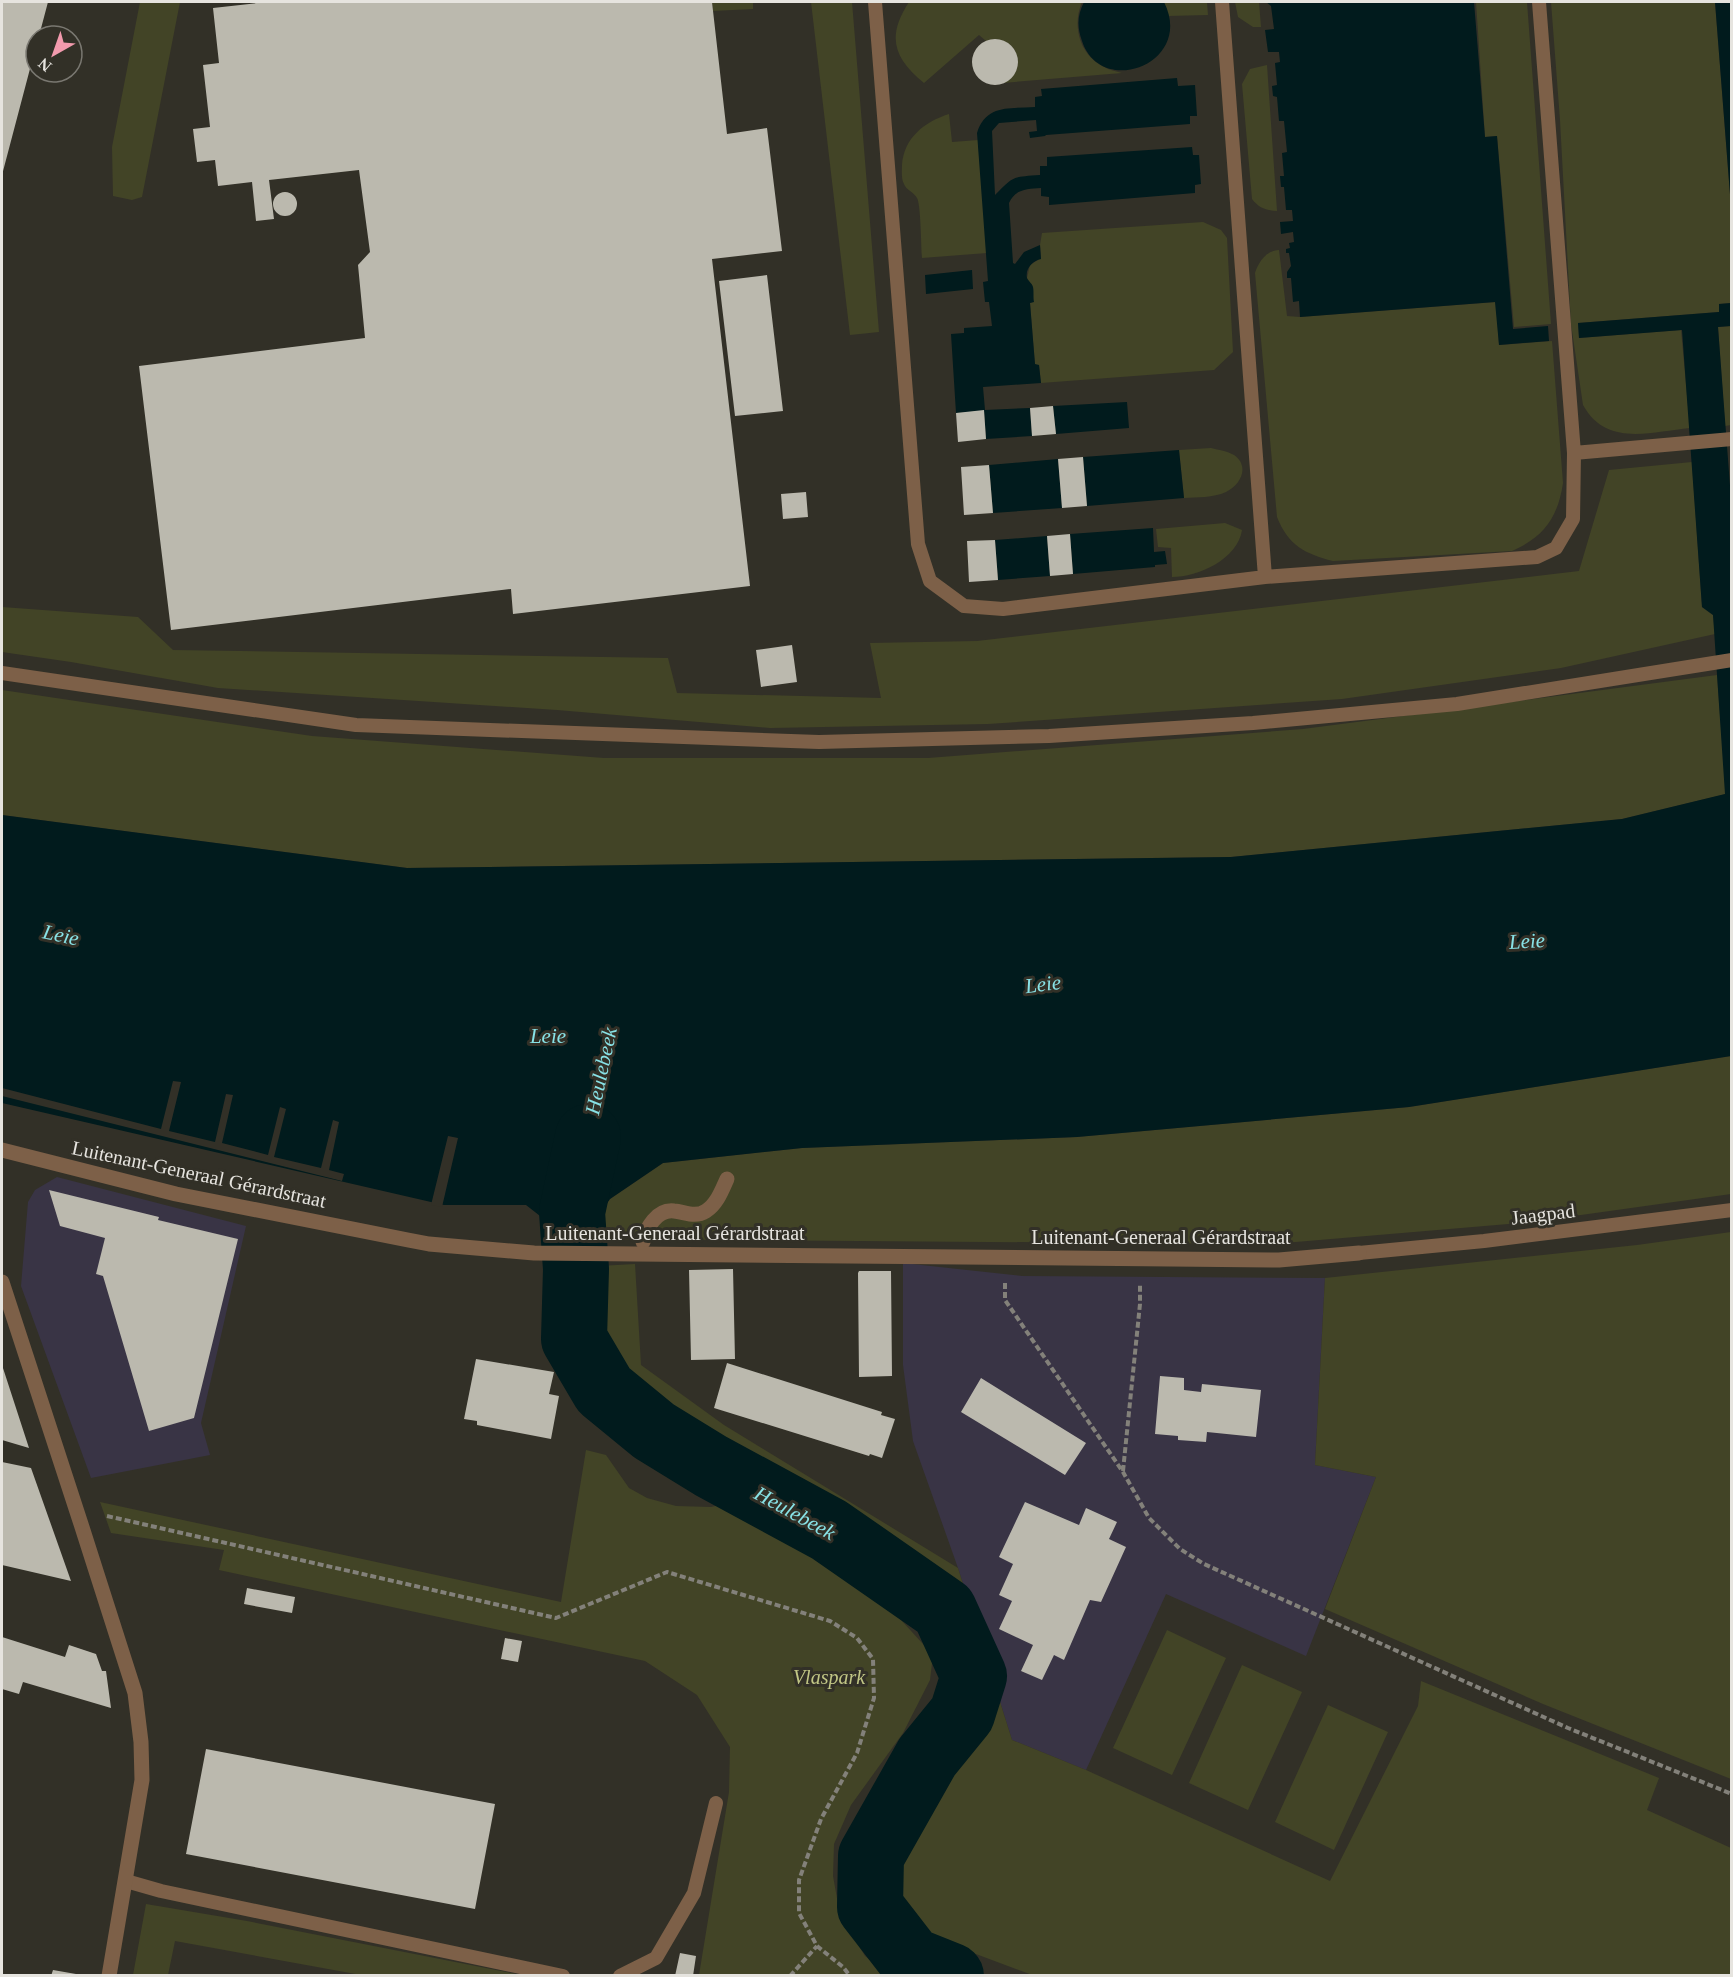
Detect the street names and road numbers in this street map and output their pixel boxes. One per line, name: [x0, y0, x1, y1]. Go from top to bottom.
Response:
street label: Luitenant-Generaal Gérardstraat: [70, 1136, 329, 1212]
street label: Jaagpad: [1510, 1199, 1576, 1230]
street label: Luitenant-Generaal Gérardstraat: [545, 1222, 805, 1244]
street label: Luitenant-Generaal Gérardstraat: [1031, 1226, 1291, 1248]

